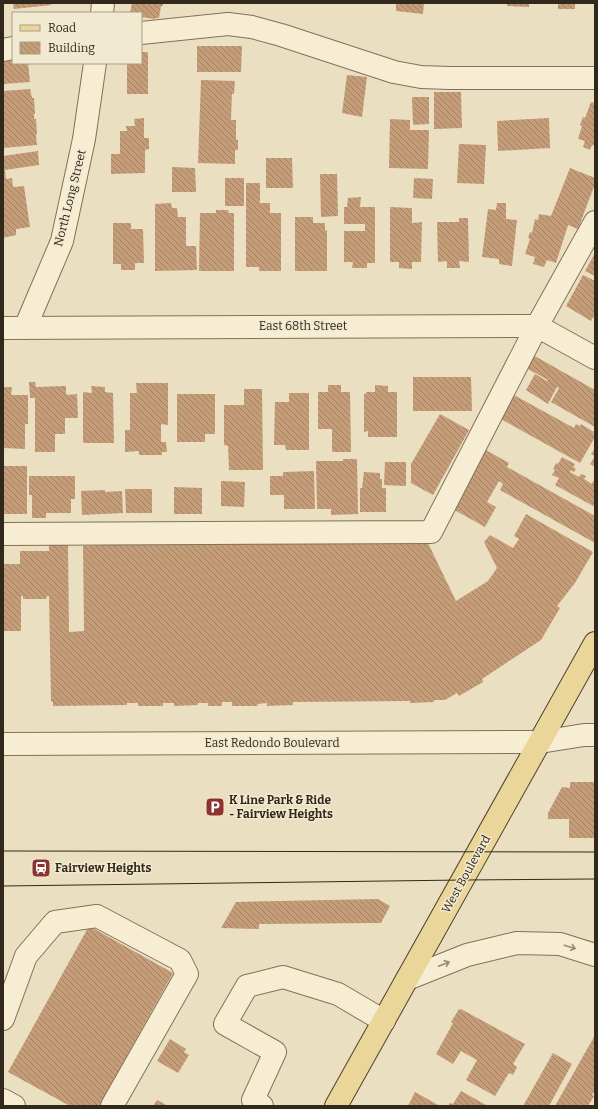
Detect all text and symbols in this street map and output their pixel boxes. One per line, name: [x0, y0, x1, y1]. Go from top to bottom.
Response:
legend: [12, 12, 142, 64]
text: Road: [48, 21, 76, 35]
text: Building: [48, 41, 95, 55]
street label: North Long Street: [51, 147, 89, 248]
street label: East 68th Street: [259, 319, 348, 333]
street label: East Redondo Boulevard: [204, 736, 340, 750]
place label: K Line Park & Ride - Fairview Heights: [229, 793, 333, 821]
parking icon: K Line Park & Ride - Fairview Heights: [204, 796, 226, 818]
street label: West Boulevard: [439, 833, 493, 915]
station icon: Fairview Heights: [30, 857, 52, 879]
place label: Fairview Heights: [55, 861, 151, 875]
one-way arrow: [563, 944, 576, 951]
one-way arrow: [437, 960, 449, 968]

